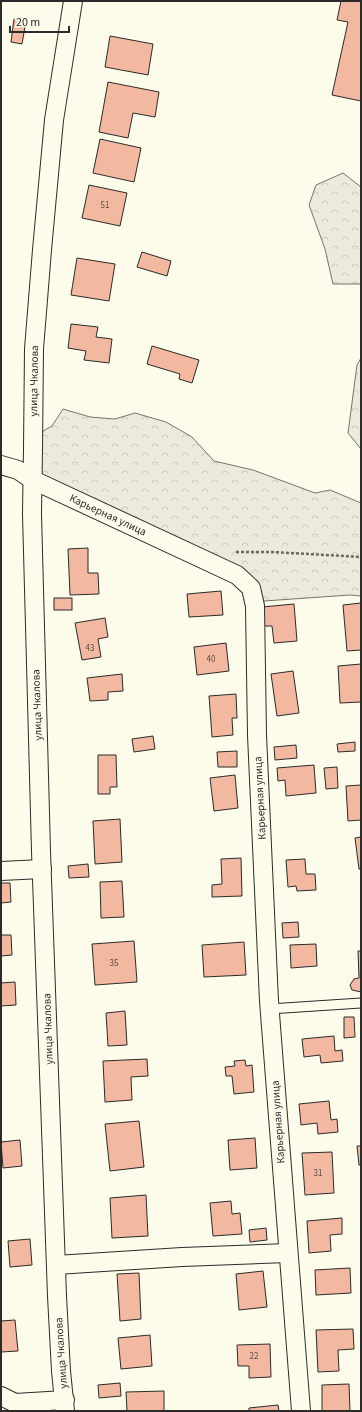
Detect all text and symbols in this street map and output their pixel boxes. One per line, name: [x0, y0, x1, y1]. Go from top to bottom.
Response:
scale bar: [10, 8, 69, 34]
text: 20 m: [16, 14, 40, 31]
house number: 51: [101, 199, 109, 212]
street label: улица Чкалова: [26, 345, 42, 417]
street label: Карьерная улица: [67, 491, 149, 539]
house number: 43: [86, 642, 95, 655]
house number: 40: [207, 653, 216, 666]
street label: улица Чкалова: [28, 669, 46, 741]
street label: Карьерная улица: [250, 756, 270, 840]
house number: 35: [110, 957, 119, 970]
street label: улица Чкалова: [39, 993, 57, 1065]
street label: Карьерная улица: [268, 1080, 288, 1164]
house number: 31: [314, 1167, 322, 1180]
street label: улица Чкалова: [51, 1317, 71, 1389]
house number: 22: [250, 1350, 259, 1363]

